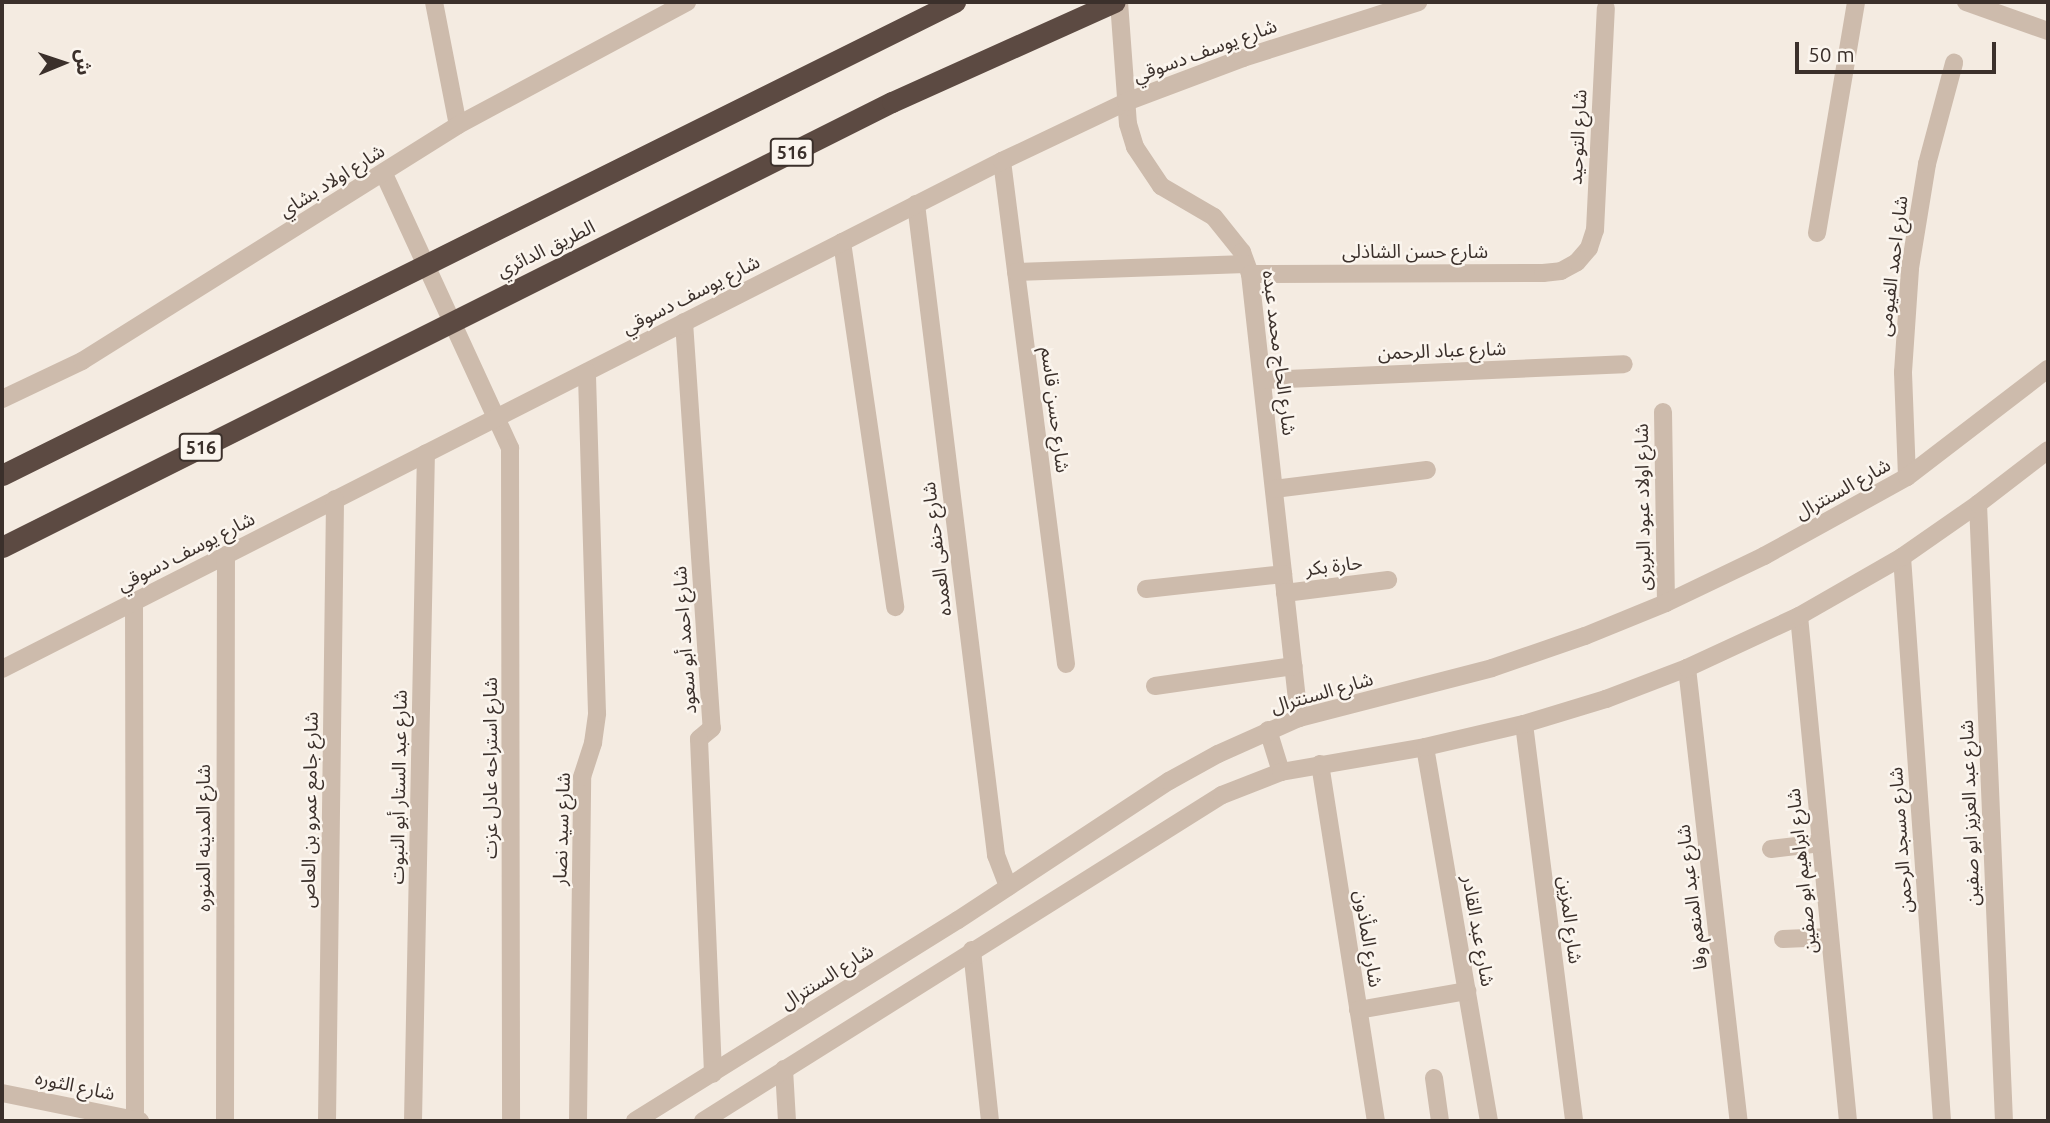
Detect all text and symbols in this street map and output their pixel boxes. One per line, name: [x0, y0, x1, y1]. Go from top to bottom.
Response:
street label: شارع يوسف دسوقي: [1130, 14, 1280, 88]
north arrow: [28, 28, 98, 98]
scale bar: [1798, 28, 1999, 72]
text: 50 m: [1808, 42, 1855, 66]
text: ش: [73, 49, 95, 76]
street label: شارع التوحيد: [1564, 89, 1592, 185]
road number: 516: [769, 138, 815, 167]
street label: شارع اولاد بشاي: [275, 140, 389, 222]
street label: شارع احمد الفيومى: [1873, 194, 1913, 338]
street label: الطريق الدائري: [493, 215, 599, 283]
street label: شارع حسن الشاذلى: [1342, 241, 1488, 263]
street label: شارع يوسف دسوقي: [618, 250, 764, 340]
street label: شارع الحاج محمد عبده: [1258, 269, 1300, 437]
street label: شارع عباد الرحمن: [1377, 337, 1507, 365]
street label: شارع حسن قاسم: [1036, 346, 1074, 474]
street label: شارع اولاد عبود البربرى: [1630, 423, 1656, 591]
road number: 516: [178, 432, 224, 462]
street label: شارع السنترال: [1791, 453, 1895, 525]
street label: شارع حنفى العمده: [917, 481, 957, 617]
street label: شارع يوسف دسوقي: [113, 507, 259, 597]
street label: حارة بكر: [1304, 551, 1364, 581]
street label: شارع احمد أبو سعود: [668, 565, 702, 715]
street label: شارع السنترال: [1268, 668, 1376, 718]
street label: شارع استراحه عادل عزت: [480, 677, 502, 859]
street label: شارع عبد الستار أبو النبوت: [386, 689, 412, 885]
street label: شارع جامع عمرو بن العاص: [297, 712, 323, 908]
street label: شارع عبد العزيز ابو صفين: [1955, 720, 1985, 906]
street label: شارع المدينه المنوره: [193, 764, 215, 912]
street label: شارع مسجد الرحمن: [1885, 766, 1917, 914]
street label: شارع سيد نصار: [549, 772, 575, 886]
street label: شارع ابراهيم ابو صفين: [1782, 787, 1822, 955]
street label: شارع عبد المنعم وفا: [1672, 823, 1712, 971]
street label: شارع عبد القادر: [1457, 874, 1499, 988]
street label: شارع المزين: [1553, 875, 1587, 965]
street label: شارع المأذون: [1349, 889, 1387, 989]
street label: شارع السنترال: [776, 939, 878, 1015]
street label: شارع الثوره: [33, 1066, 117, 1106]

